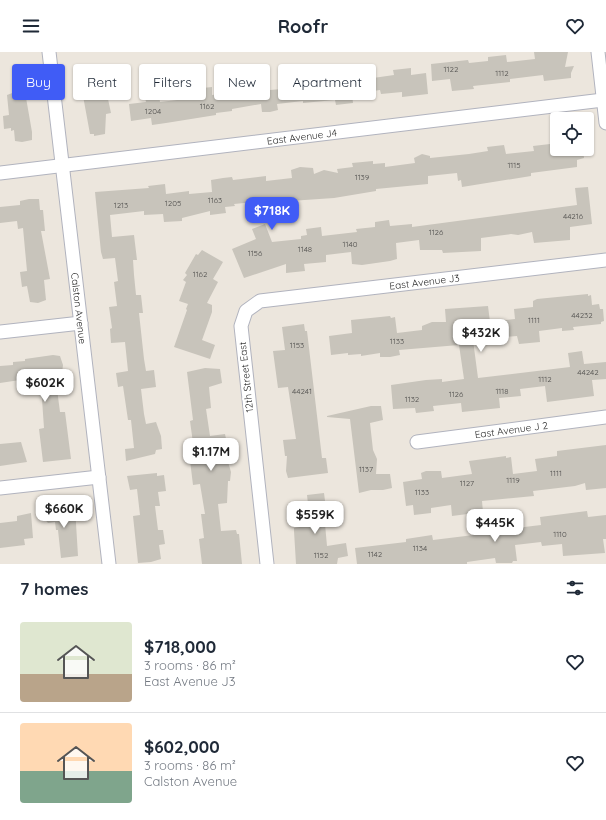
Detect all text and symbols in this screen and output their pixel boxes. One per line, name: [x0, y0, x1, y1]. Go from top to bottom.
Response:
icon: menu: [20, 15, 42, 37]
text: Roofr: [278, 15, 328, 38]
icon: heart: [564, 15, 586, 37]
chip: Buy: [12, 64, 65, 100]
chip: Rent: [73, 64, 131, 100]
chip: Filters: [139, 64, 206, 100]
chip: New: [214, 64, 270, 100]
chip: Apartment: [278, 64, 376, 100]
house number: 1122: [444, 64, 459, 74]
house number: 1112: [495, 68, 509, 78]
house number: 1162: [200, 101, 215, 111]
house number: 1204: [145, 106, 161, 116]
map controls: [550, 112, 594, 156]
button: locate: [550, 112, 594, 156]
street label: East Avenue J4: [266, 126, 338, 147]
house number: 1115: [507, 160, 521, 170]
house number: 1139: [355, 172, 370, 182]
house number: 1163: [208, 195, 222, 205]
pin: $718K: [244, 197, 300, 231]
house number: 1205: [165, 198, 181, 208]
house number: 1213: [114, 200, 128, 210]
text: $718K: [254, 202, 290, 218]
house number: 44216: [563, 211, 584, 221]
house number: 1126: [429, 227, 444, 237]
house number: 1140: [343, 239, 358, 249]
house number: 1148: [298, 244, 312, 254]
house number: 1156: [248, 248, 263, 258]
house number: 1162: [193, 269, 208, 279]
street label: East Avenue J3: [389, 271, 460, 292]
street label: Calston Avenue: [68, 272, 90, 345]
house number: 44232: [571, 310, 593, 320]
house number: 1111: [528, 315, 540, 325]
pin: $432K: [453, 319, 509, 353]
text: $432K: [462, 324, 500, 340]
house number: 1133: [390, 336, 404, 346]
street label: 12th Street East: [236, 340, 256, 413]
house number: 1153: [290, 340, 304, 350]
house number: 44242: [577, 367, 599, 377]
pin: $602K: [17, 369, 73, 403]
text: $602K: [26, 374, 64, 390]
house number: 1112: [538, 374, 552, 384]
house number: 44241: [292, 386, 312, 396]
house number: 1118: [495, 386, 509, 396]
house number: 1126: [449, 389, 464, 399]
house number: 1132: [405, 394, 420, 404]
street label: East Avenue J 2: [474, 418, 549, 441]
pin: $1.17M: [178, 438, 244, 472]
text: $1.17M: [192, 443, 230, 459]
house number: 1137: [359, 464, 373, 474]
house number: 1111: [550, 468, 562, 478]
house number: 1119: [506, 475, 520, 485]
house number: 1127: [460, 478, 474, 488]
house number: 1133: [415, 487, 429, 497]
pin: $660K: [36, 495, 92, 529]
text: $660K: [45, 500, 83, 516]
pin: $559K: [287, 501, 343, 535]
text: $559K: [296, 506, 334, 522]
pin: $445K: [467, 509, 523, 543]
text: $445K: [475, 514, 515, 530]
house number: 1110: [553, 529, 567, 539]
house number: 1134: [413, 543, 427, 553]
house number: 1142: [368, 549, 383, 559]
house number: 1152: [314, 550, 329, 560]
icon: filters: [564, 577, 586, 599]
text: 7 homes: [20, 578, 89, 599]
text: $718,000: [144, 636, 216, 657]
icon: home: [52, 638, 100, 686]
icon: heart: [564, 651, 586, 673]
text: 3 rooms · 86 m²: [144, 657, 236, 673]
text: East Avenue J3: [144, 673, 236, 689]
text: $602,000: [144, 736, 220, 757]
icon: home: [52, 739, 100, 787]
icon: heart: [564, 752, 586, 774]
text: 3 rooms · 86 m²: [144, 757, 236, 773]
text: Calston Avenue: [144, 773, 237, 789]

